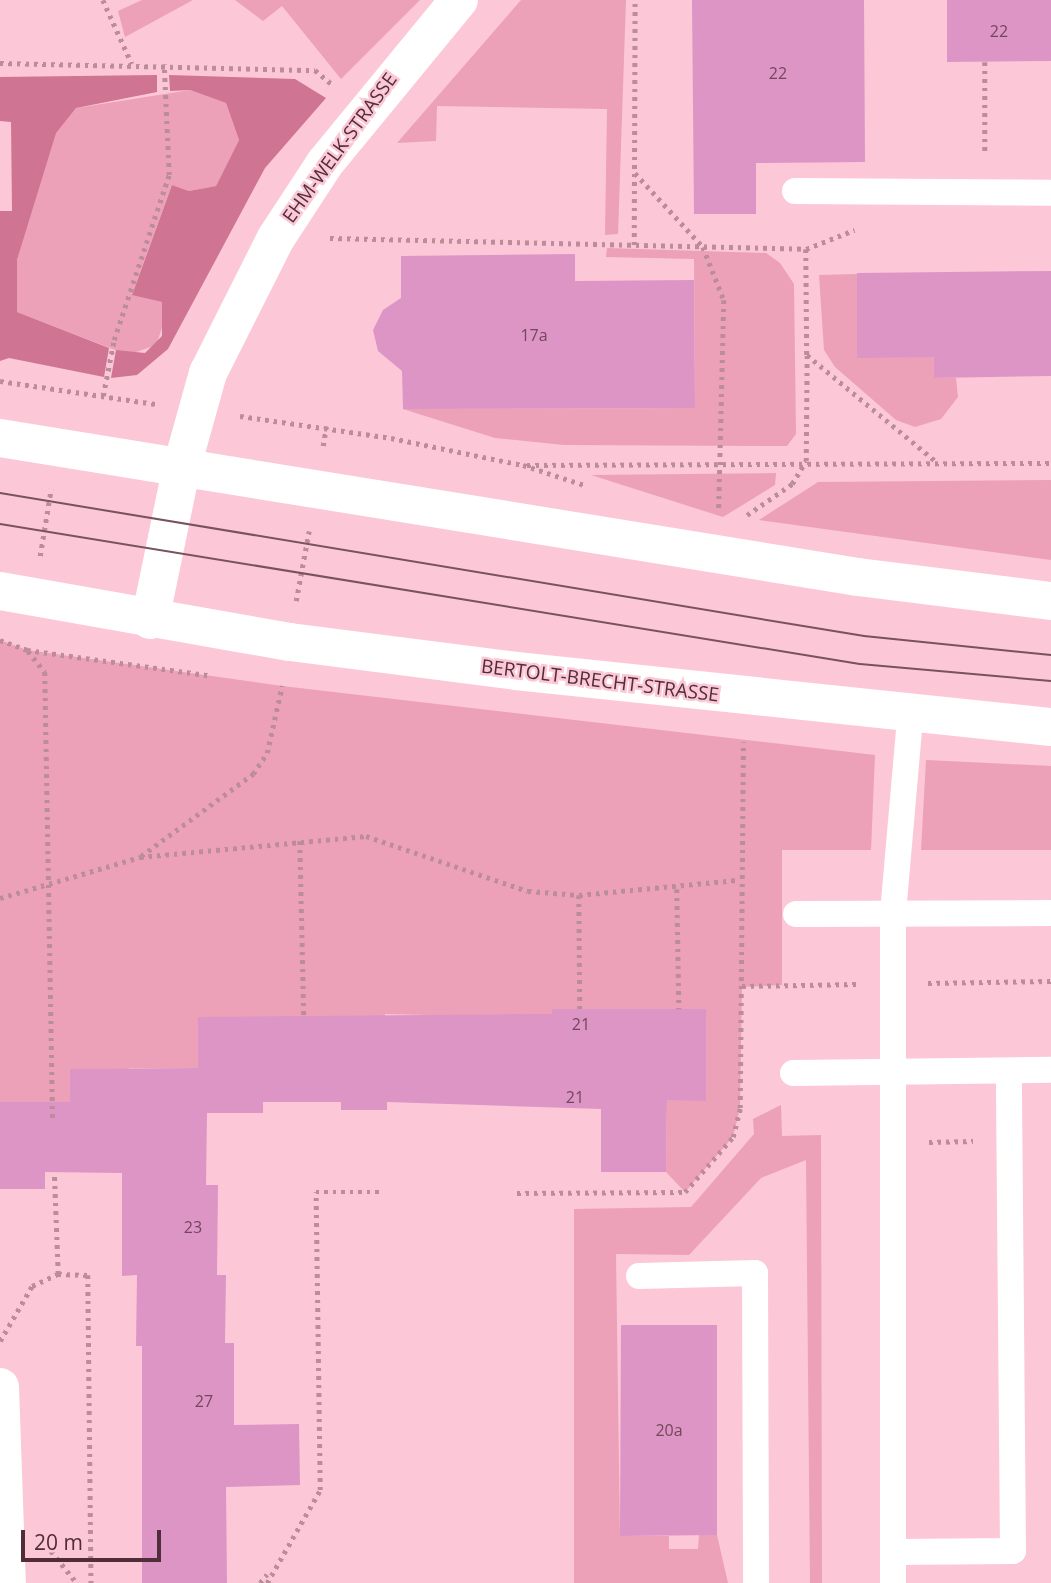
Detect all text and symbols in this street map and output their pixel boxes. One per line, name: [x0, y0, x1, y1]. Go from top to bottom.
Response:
house number: 22: [990, 21, 1008, 41]
house number: 22: [769, 63, 787, 83]
street label: EHM-WELK-STRASSE: [278, 69, 402, 227]
house number: 17a: [520, 325, 548, 345]
street label: BERTOLT-BRECHT-STRASSE: [480, 655, 720, 707]
house number: 21: [572, 1014, 590, 1034]
house number: 21: [566, 1087, 584, 1107]
house number: 23: [184, 1217, 202, 1237]
house number: 27: [195, 1391, 213, 1411]
house number: 20a: [655, 1420, 683, 1440]
scale bar: [24, 1516, 164, 1560]
text: 20 m: [34, 1528, 83, 1556]

